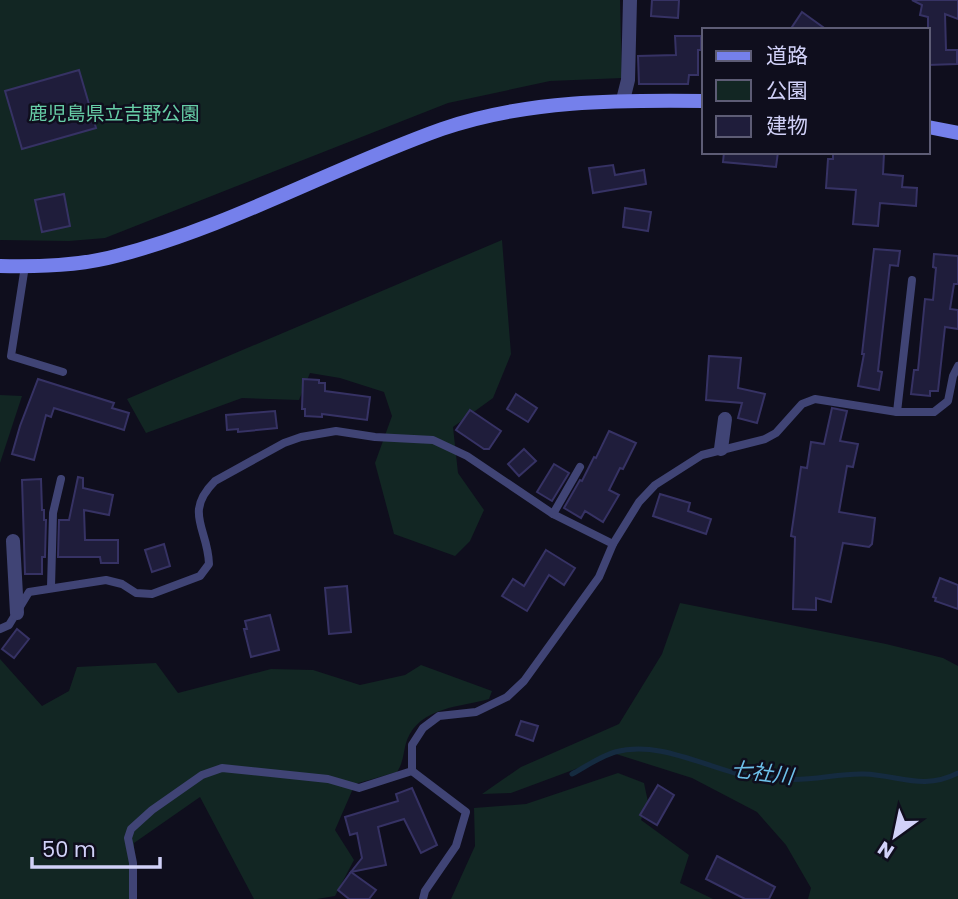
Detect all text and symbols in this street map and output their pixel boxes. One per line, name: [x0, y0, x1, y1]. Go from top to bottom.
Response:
legend: [702, 28, 930, 154]
text: 道路: [766, 41, 808, 70]
text: 公園: [766, 76, 808, 105]
park label: 鹿児島県立吉野公園: [28, 100, 200, 127]
text: 建物: [766, 111, 808, 140]
water label: 七社川: [729, 754, 797, 791]
north arrow: [860, 801, 930, 871]
scale bar: [32, 825, 159, 869]
text: 50 m: [42, 835, 96, 864]
text: N: [873, 835, 899, 865]

